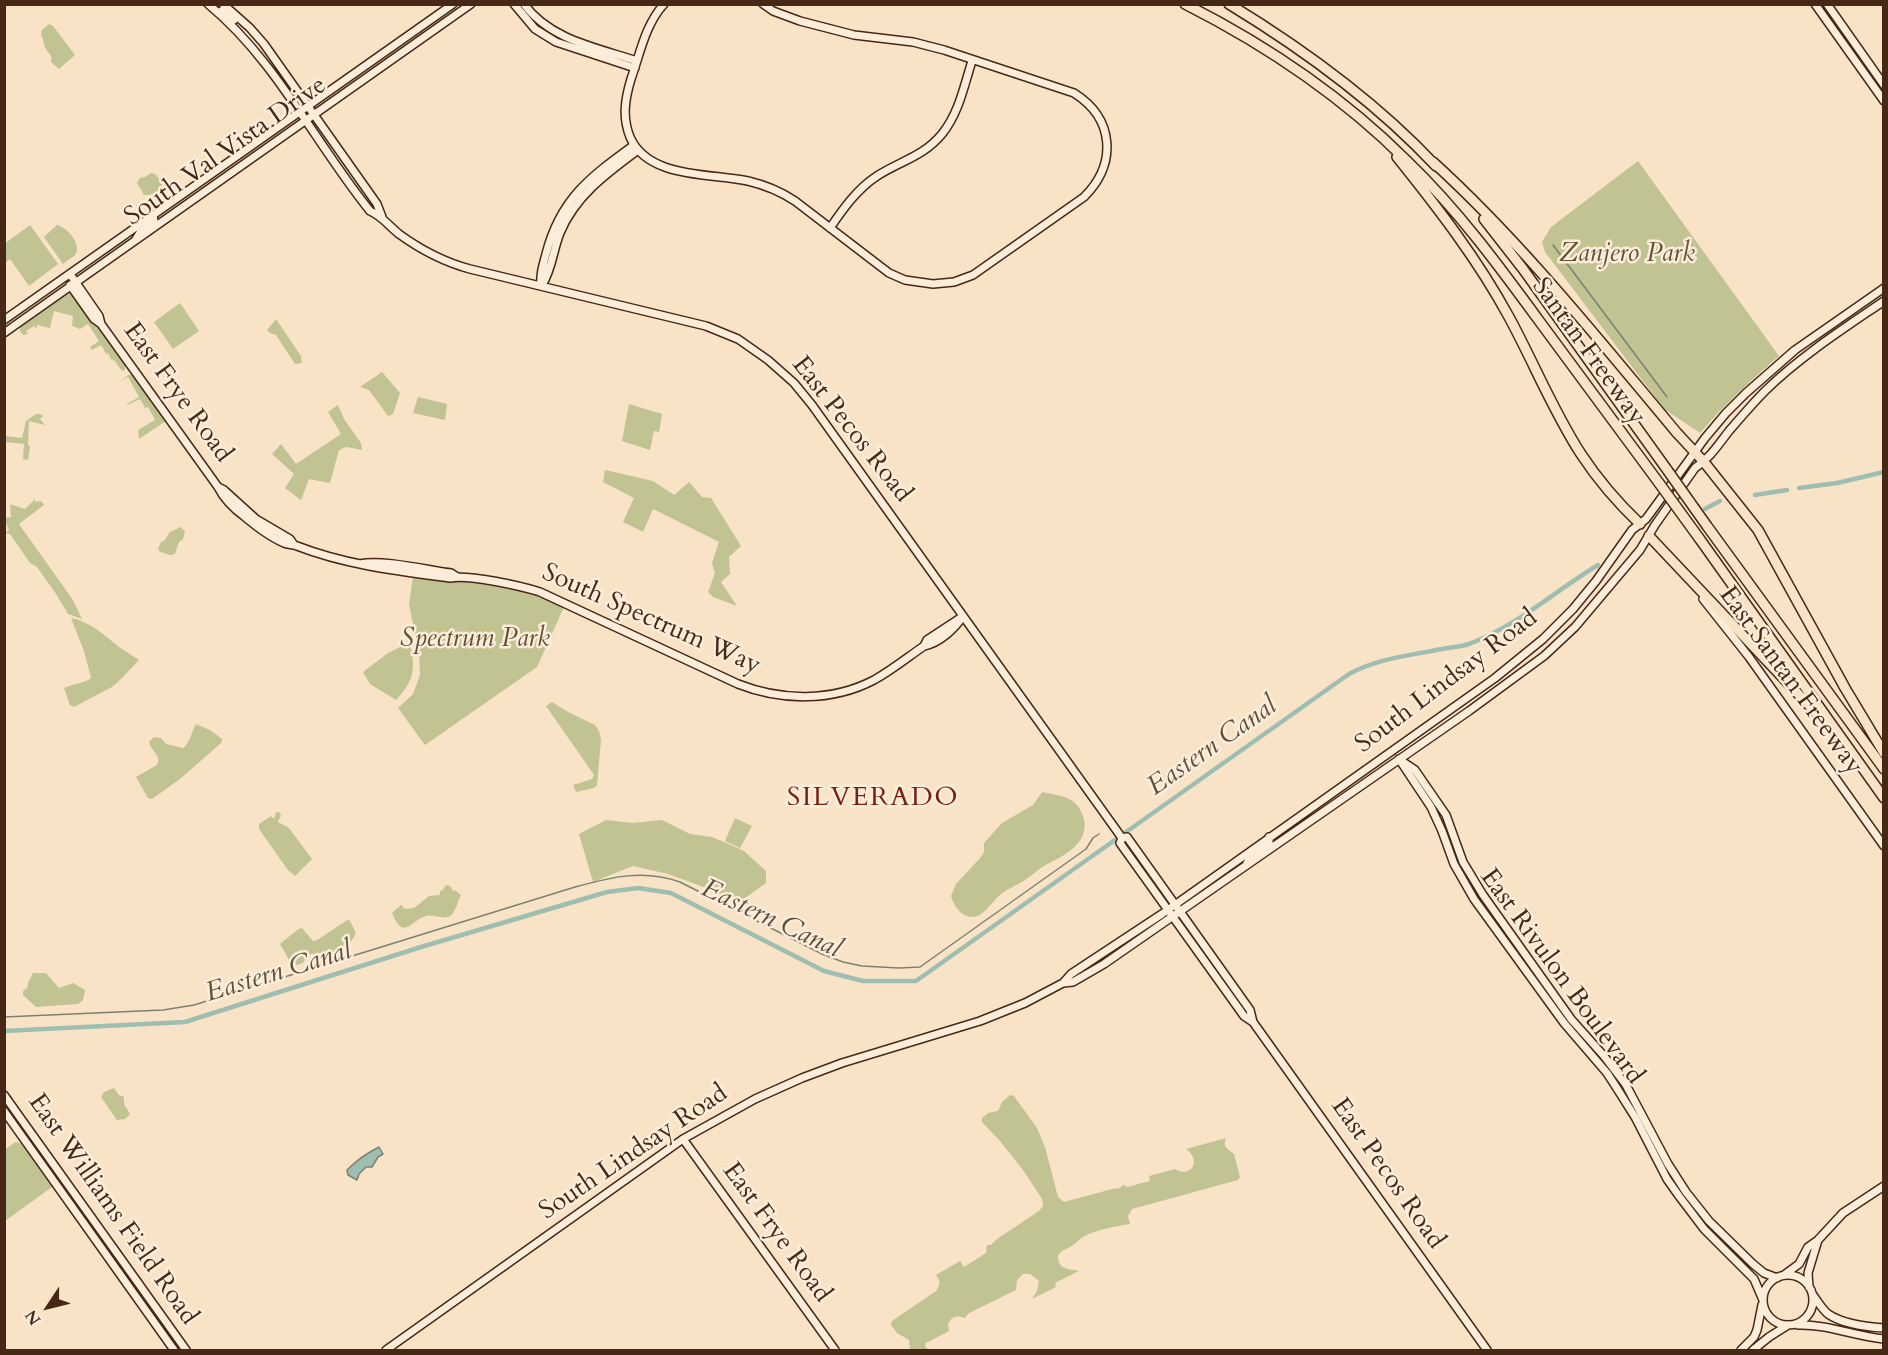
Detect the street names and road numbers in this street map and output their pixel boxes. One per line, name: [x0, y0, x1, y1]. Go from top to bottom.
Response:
street label: South Val Vista Drive: [119, 71, 333, 233]
street label: Santan Freeway: [1524, 272, 1652, 432]
street label: East Frye Road: [116, 317, 238, 469]
street label: East Pecos Road: [784, 351, 918, 509]
street label: South Spectrum Way: [537, 558, 765, 682]
street label: East Santan Freeway: [1711, 581, 1869, 781]
street label: South Lindsay Road: [1350, 603, 1544, 761]
street label: East Rivulon Boulevard: [1472, 863, 1650, 1091]
street label: South Lindsay Road: [534, 1078, 734, 1228]
street label: East Williams Field Road: [20, 1088, 204, 1332]
street label: East Pecos Road: [1323, 1093, 1451, 1255]
street label: East Frye Road: [715, 1157, 837, 1309]

